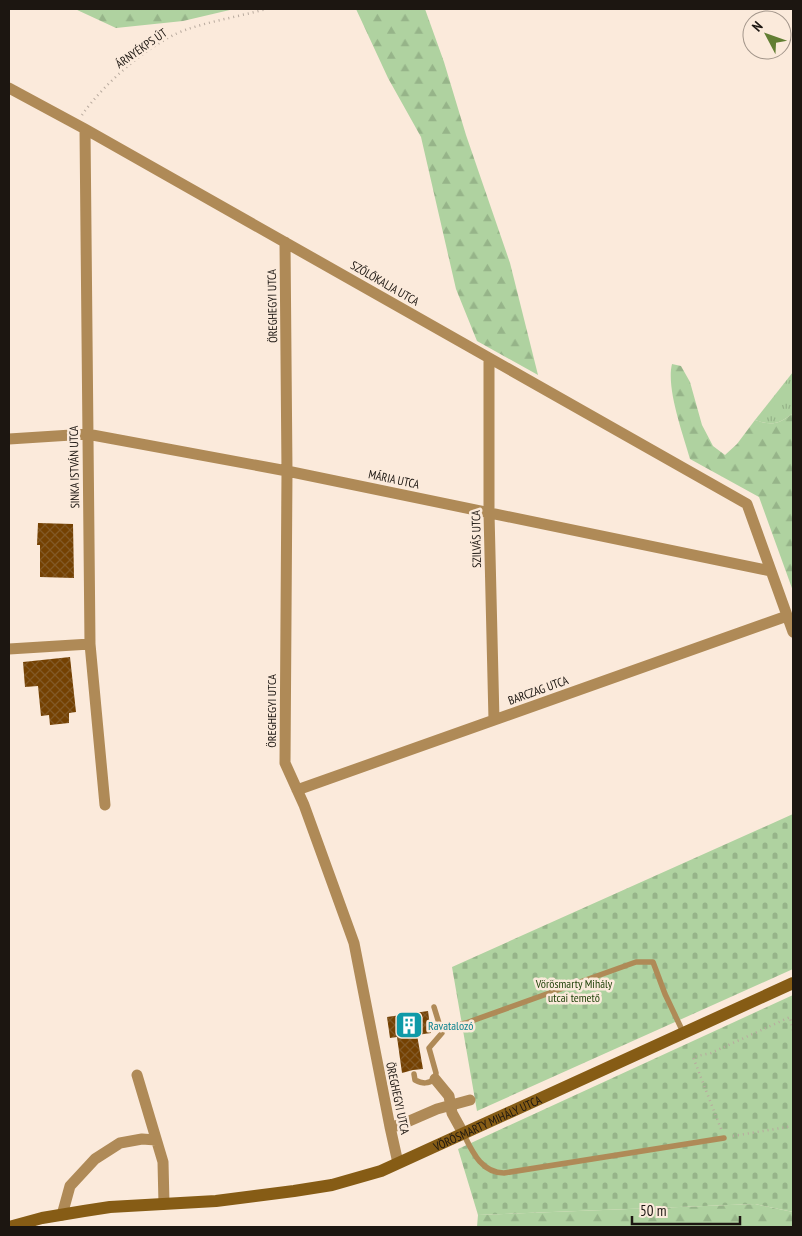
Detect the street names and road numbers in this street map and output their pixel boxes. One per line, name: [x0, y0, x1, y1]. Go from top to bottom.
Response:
street label: ÁRNYÉKPS ÚT: [112, 25, 170, 71]
street label: SZŐLŐKALJA UTCA: [348, 257, 422, 309]
street label: ÖREGHEGYI UTCA: [264, 269, 280, 343]
street label: SINKA ISTVÁN UTCA: [66, 425, 82, 509]
street label: MÁRIA UTCA: [367, 466, 421, 492]
street label: SZILVÁS UTCA: [468, 510, 484, 568]
street label: BARCZAG UTCA: [506, 672, 570, 708]
street label: ÖREGHEGYI UTCA: [264, 674, 279, 748]
street label: ÖREGHEGYI UTCA: [383, 1060, 413, 1136]
street label: VÖRÖSMARTY MIHÁLY UTCA: [430, 1091, 544, 1154]

